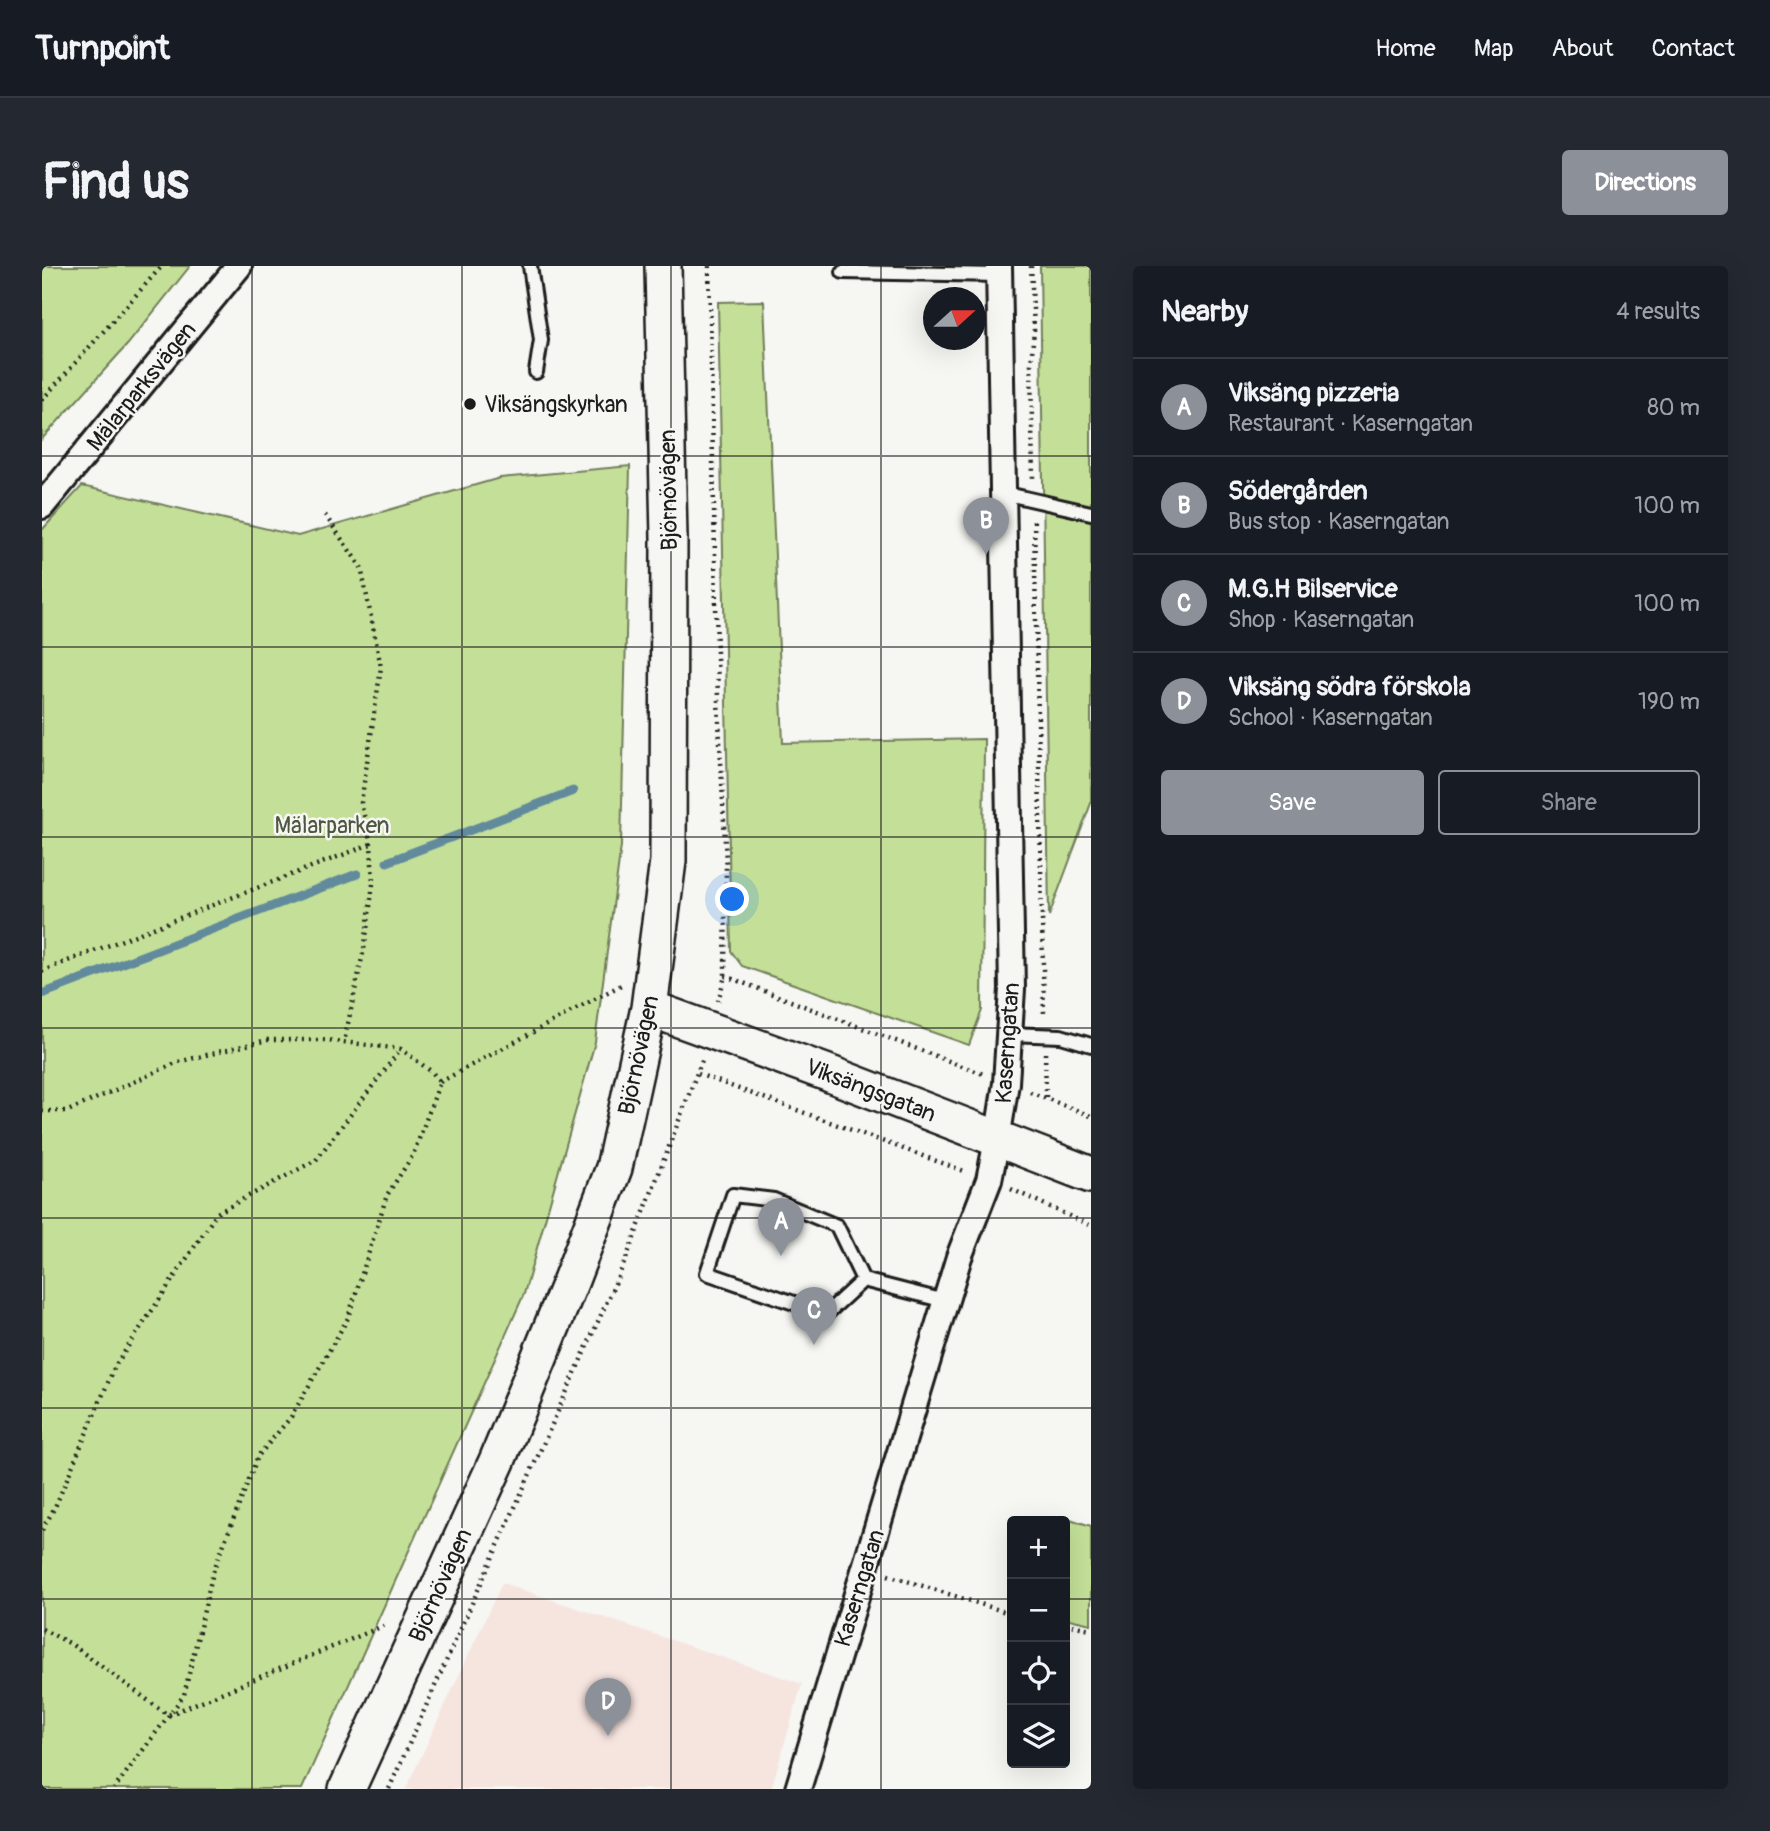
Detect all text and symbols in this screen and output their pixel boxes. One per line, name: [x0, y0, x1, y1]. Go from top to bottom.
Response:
text: Turnpoint: [35, 28, 170, 69]
text: Home: [1375, 34, 1436, 63]
text: Map: [1474, 34, 1514, 63]
text: About: [1552, 34, 1614, 63]
text: Contact: [1652, 34, 1735, 63]
button: Directions: [1562, 150, 1728, 215]
text: Find us: [42, 152, 189, 213]
north arrow: [923, 287, 986, 350]
text: Nearby: [1161, 293, 1248, 330]
text: 4 results: [1616, 297, 1700, 326]
street label: Mälarparksvägen: [80, 316, 202, 457]
text: Viksäng pizzeria: [1228, 377, 1399, 409]
place label: Viksängskyrkan: [484, 390, 628, 419]
text: A: [1177, 393, 1191, 422]
text: 80 m: [1647, 393, 1700, 422]
marker: Viksängskyrkan: [462, 396, 478, 412]
text: Restaurant · Kaserngatan: [1228, 409, 1473, 438]
street label: Björnövägen: [653, 429, 684, 551]
text: Södergården: [1228, 475, 1368, 507]
text: B: [1177, 491, 1191, 520]
text: 100 m: [1634, 491, 1700, 520]
pin: B: [963, 497, 1009, 555]
text: Bus stop · Kaserngatan: [1228, 507, 1450, 536]
text: M.G.H Bilservice: [1228, 573, 1398, 605]
text: C: [1177, 589, 1191, 618]
text: 100 m: [1634, 589, 1700, 618]
text: Shop · Kaserngatan: [1228, 605, 1414, 634]
text: Viksäng södra förskola: [1228, 671, 1471, 703]
text: D: [1177, 687, 1191, 716]
text: 190 m: [1638, 687, 1700, 716]
text: School · Kaserngatan: [1228, 703, 1433, 732]
button: Save: [1161, 770, 1424, 835]
button: Share: [1438, 770, 1700, 835]
park label: Mälarparken: [274, 811, 390, 840]
your location: [715, 882, 749, 916]
street label: Kaserngatan: [989, 982, 1026, 1105]
street label: Björnövägen: [612, 993, 665, 1118]
street label: Viksängsgatan: [801, 1052, 940, 1129]
pin: A: [758, 1198, 804, 1256]
pin: C: [791, 1287, 837, 1345]
map controls: [1007, 1516, 1070, 1768]
button: +: [1007, 1516, 1070, 1579]
street label: Björnövägen: [403, 1524, 478, 1647]
street label: Kaserngatan: [828, 1526, 891, 1650]
button: −: [1007, 1579, 1070, 1642]
button: locate: [1007, 1642, 1070, 1705]
pin: D: [585, 1678, 631, 1736]
button: layers: [1007, 1705, 1070, 1768]

